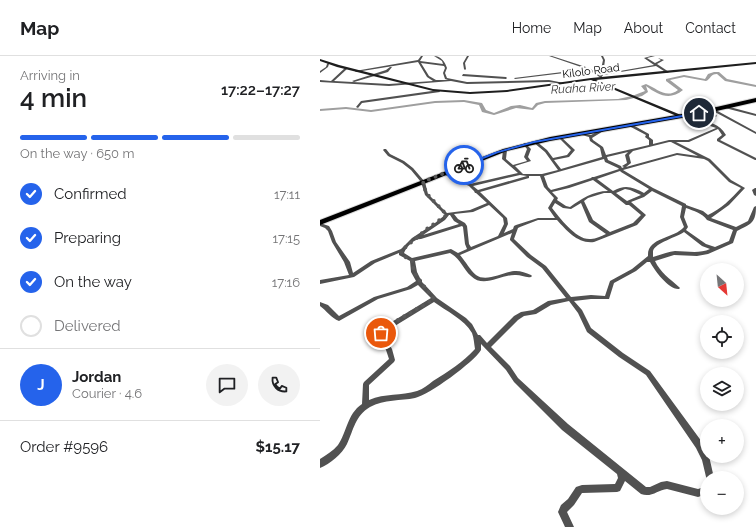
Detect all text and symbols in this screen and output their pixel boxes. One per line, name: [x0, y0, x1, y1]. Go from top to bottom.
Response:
text: Map: [20, 17, 59, 39]
text: Home: [512, 20, 551, 36]
text: Map: [573, 20, 602, 36]
text: About: [624, 20, 663, 36]
text: Contact: [685, 20, 736, 36]
street label: Kilolo Road: [562, 61, 621, 81]
text: Arriving in: [20, 68, 80, 83]
water label: Ruaha River: [550, 79, 617, 97]
text: 17:22–17:27: [221, 81, 300, 99]
text: 4 min: [20, 83, 87, 113]
pin: [682, 96, 716, 130]
icon: home: [688, 102, 710, 124]
courier: [444, 145, 484, 185]
text: On the way · 650 m: [20, 146, 134, 161]
icon: bike: [453, 154, 475, 176]
icon: check: [20, 183, 42, 205]
text: Confirmed: [54, 185, 127, 203]
text: 17:11: [274, 187, 300, 202]
icon: check: [20, 227, 42, 249]
text: Preparing: [54, 229, 121, 247]
text: 17:15: [272, 231, 300, 246]
north arrow: [700, 263, 744, 307]
map controls: [700, 263, 744, 515]
icon: check: [20, 271, 42, 293]
text: On the way: [54, 273, 132, 291]
text: 17:16: [272, 275, 300, 290]
button: locate: [700, 315, 744, 359]
pin: [364, 316, 398, 350]
text: Delivered: [54, 317, 121, 335]
icon: bag: [370, 322, 392, 344]
button: chat: [206, 364, 248, 406]
button: phone: [258, 364, 300, 406]
button: layers: [700, 367, 744, 411]
text: Jordan: [72, 368, 121, 386]
text: J: [37, 376, 45, 394]
text: Courier · 4.6: [72, 386, 142, 401]
button: +: [700, 419, 744, 463]
text: Order #9596: [20, 438, 108, 456]
text: $15.17: [256, 438, 300, 456]
button: −: [700, 471, 744, 515]

